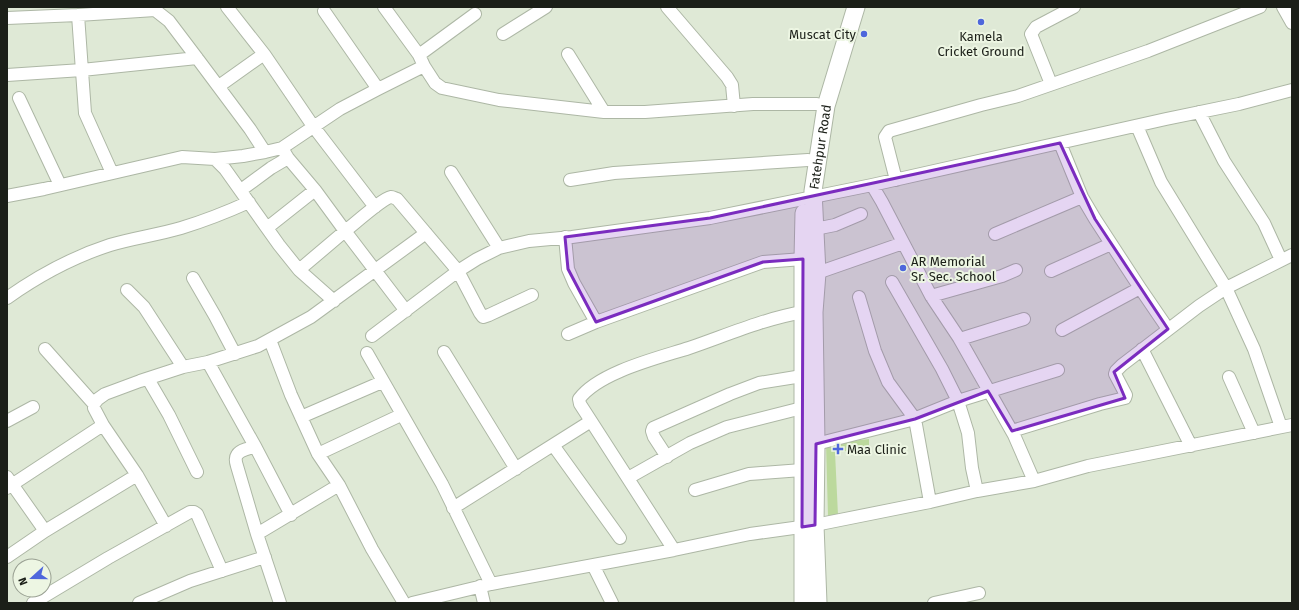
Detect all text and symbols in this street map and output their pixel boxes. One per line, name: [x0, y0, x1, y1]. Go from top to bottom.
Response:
marker: Kamela Cricket Ground: [976, 17, 986, 27]
place label: Muscat City: [789, 27, 857, 42]
marker: Muscat City: [859, 29, 869, 39]
place label: Kamela Cricket Ground: [937, 29, 1025, 59]
street label: Fatehpur Road: [806, 103, 834, 190]
place label: AR Memorial Sr. Sec. School: [911, 254, 996, 284]
marker: AR Memorial Sr. Sec. School: [898, 263, 908, 273]
place label: Maa Clinic: [847, 442, 907, 457]
marker: Maa Clinic: [832, 443, 844, 455]
north arrow: [12, 558, 52, 598]
text: N: [16, 576, 31, 587]

